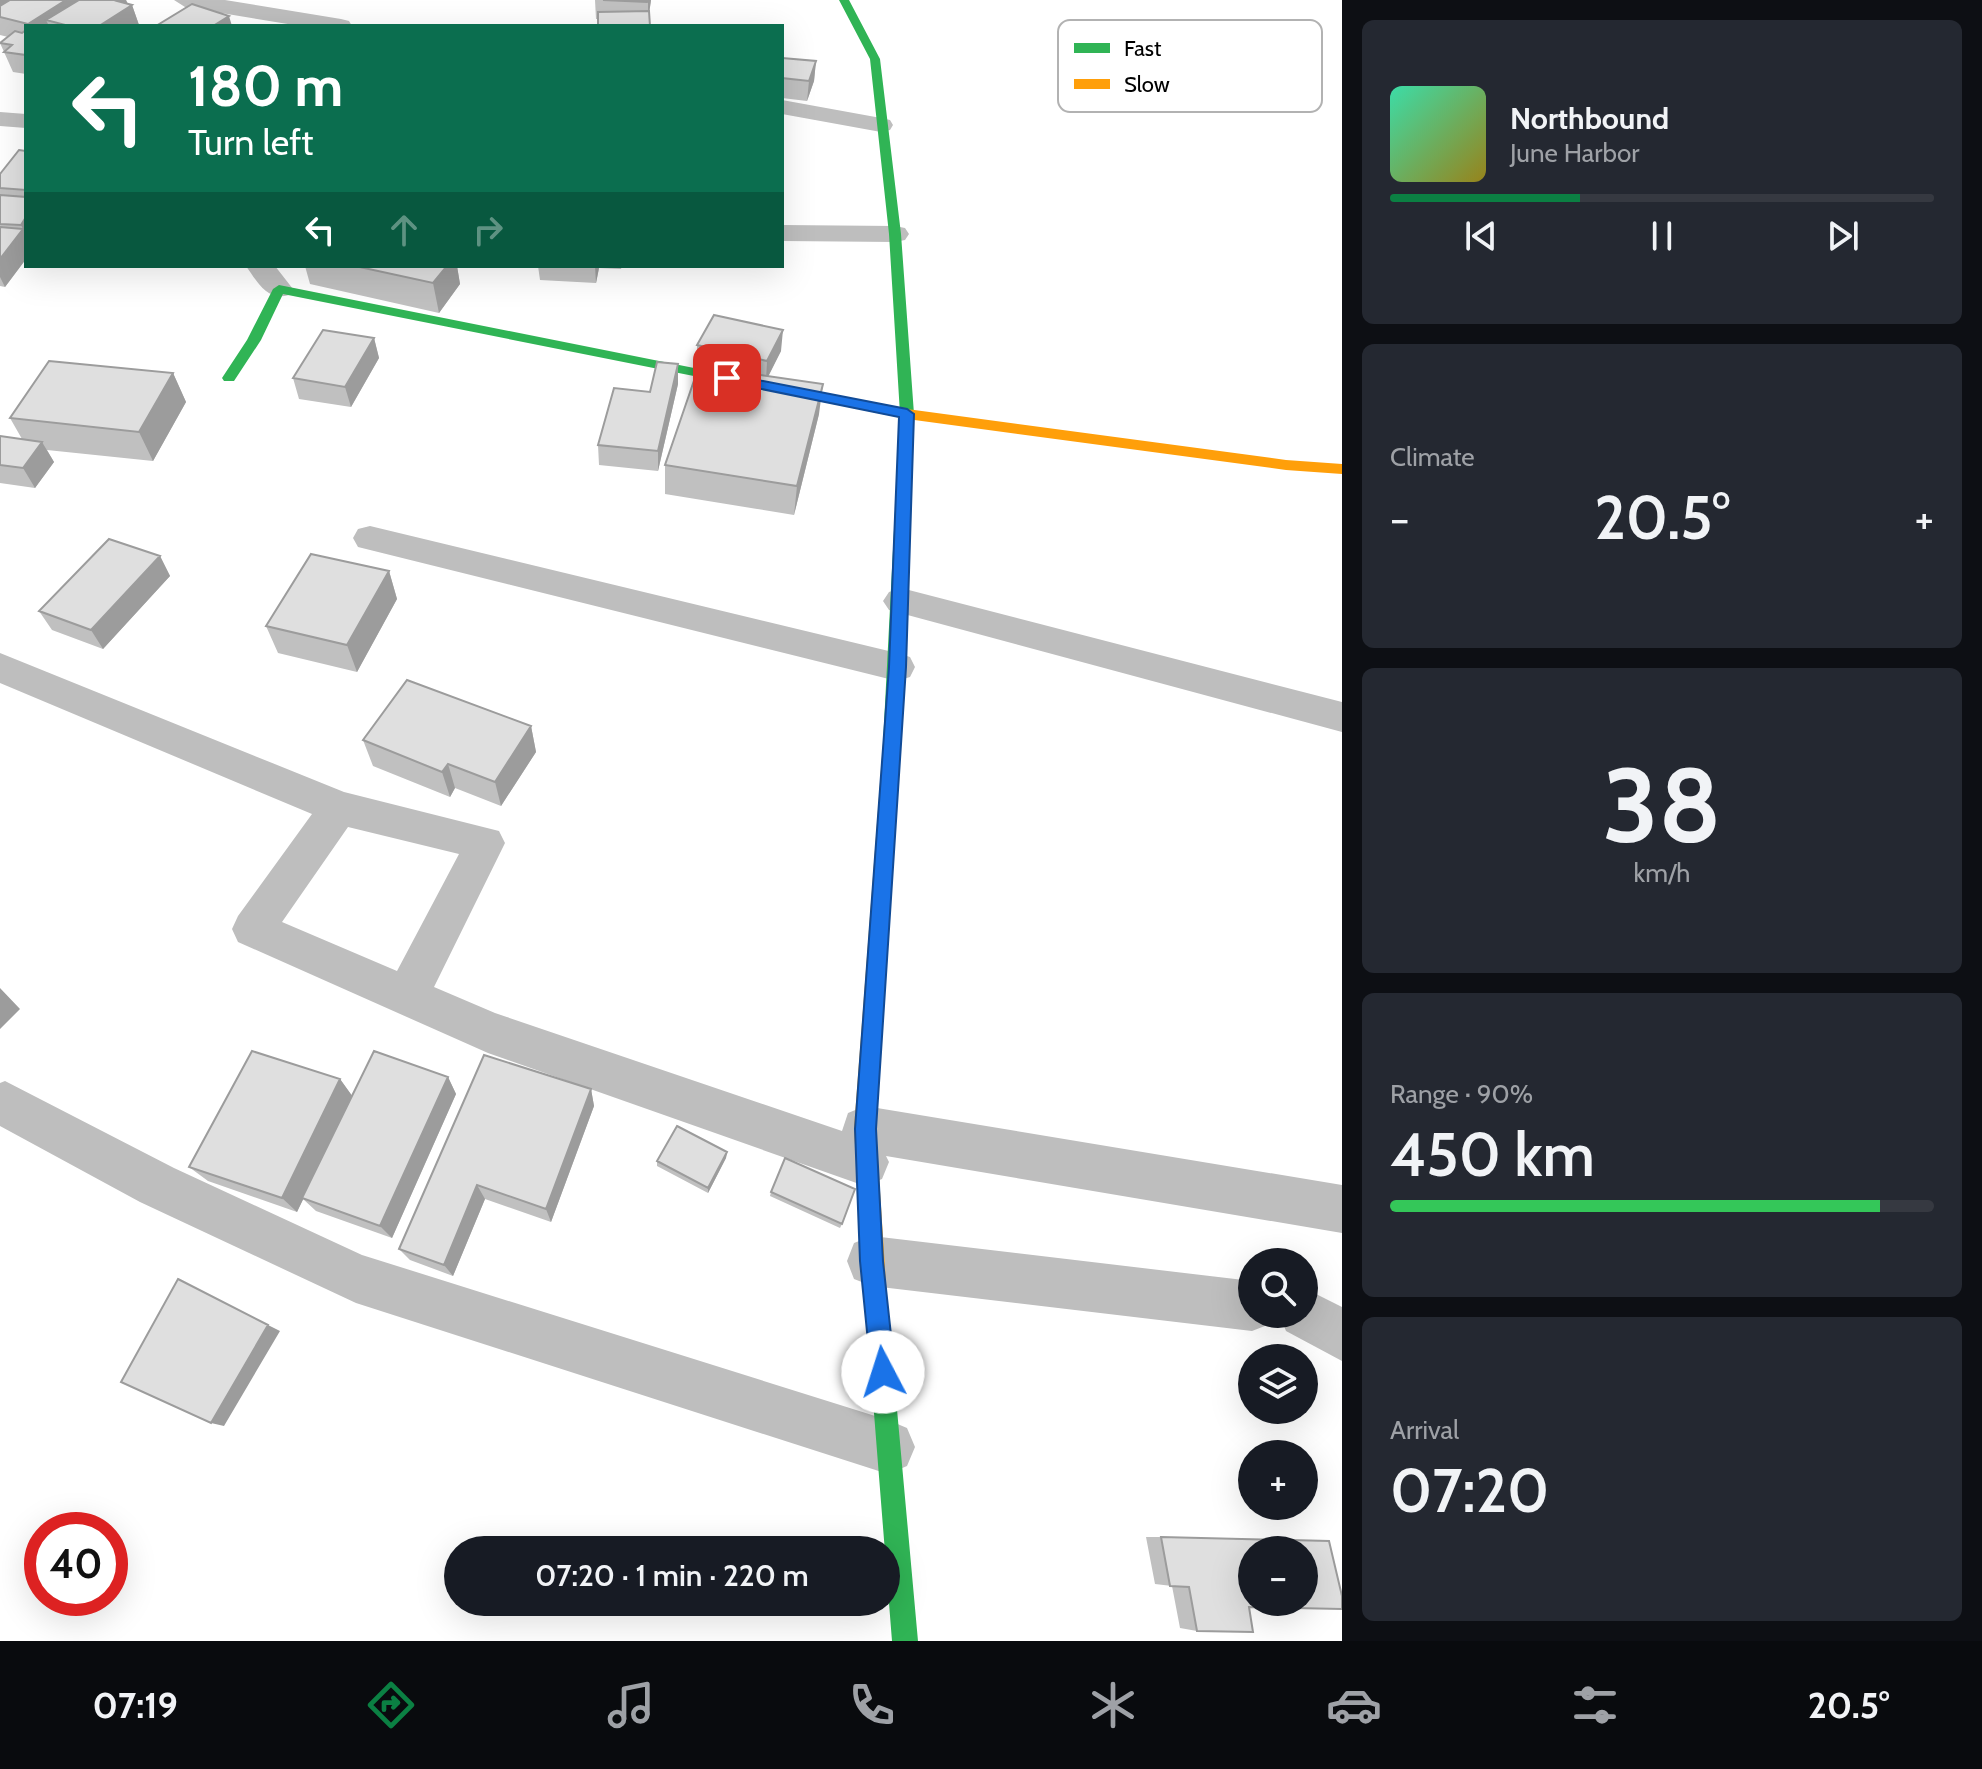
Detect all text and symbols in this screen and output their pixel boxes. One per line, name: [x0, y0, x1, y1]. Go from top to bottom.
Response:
legend: [1058, 20, 1322, 112]
text: Fast: [1124, 35, 1162, 62]
text: 180 m: [188, 52, 343, 120]
icon: left: [56, 56, 160, 160]
text: Slow: [1124, 71, 1170, 98]
text: Northbound: [1510, 100, 1669, 137]
text: Turn left: [188, 120, 313, 164]
text: June Harbor: [1510, 137, 1639, 169]
icon: left: [298, 208, 342, 252]
icon: ahead: [382, 208, 426, 252]
icon: right: [466, 208, 510, 252]
icon: previous: [1459, 214, 1503, 258]
icon: pause: [1640, 214, 1684, 258]
icon: next: [1821, 214, 1865, 258]
pin: [693, 344, 761, 412]
icon: arrive: [705, 356, 749, 400]
text: Climate: [1390, 441, 1475, 473]
text: 20.5°: [1594, 481, 1730, 554]
text: −: [1390, 492, 1409, 545]
text: +: [1915, 492, 1934, 545]
text: 38: [1603, 742, 1721, 868]
text: km/h: [1634, 857, 1690, 889]
text: Range · 90%: [1390, 1078, 1533, 1110]
text: 450 km: [1390, 1118, 1595, 1191]
map controls: [1238, 1248, 1318, 1616]
button: search: [1238, 1248, 1318, 1328]
position arrow: [841, 1330, 925, 1414]
button: layers: [1238, 1344, 1318, 1424]
text: Arrival: [1390, 1414, 1459, 1446]
button: +: [1238, 1440, 1318, 1520]
text: 07:20: [1390, 1454, 1549, 1527]
speed limit sign: 40: [24, 1512, 128, 1616]
button: −: [1238, 1536, 1318, 1616]
text: 07:20 · 1 min · 220 m: [535, 1557, 809, 1594]
icon: directions: [363, 1677, 419, 1733]
icon: music: [603, 1677, 659, 1733]
icon: phone: [844, 1677, 900, 1733]
icon: climate: [1085, 1677, 1141, 1733]
icon: car: [1326, 1677, 1382, 1733]
icon: filters: [1567, 1677, 1623, 1733]
text: 07:19: [92, 1683, 178, 1727]
text: 20.5°: [1808, 1683, 1890, 1727]

